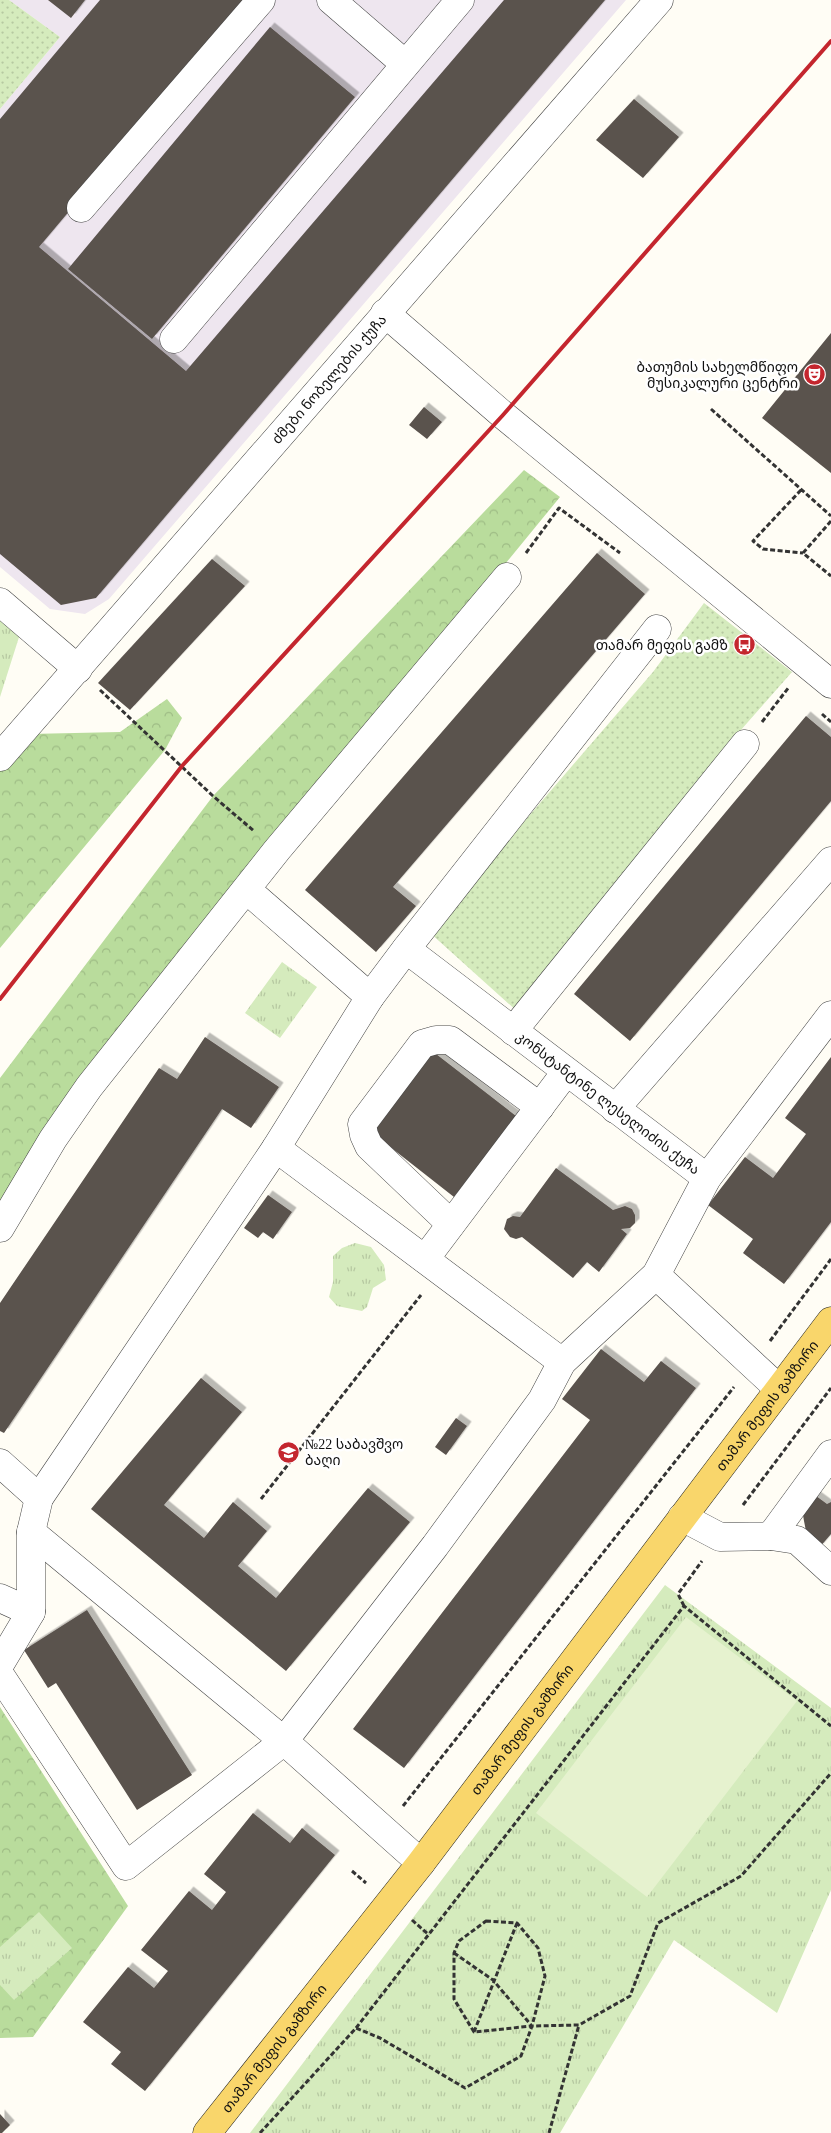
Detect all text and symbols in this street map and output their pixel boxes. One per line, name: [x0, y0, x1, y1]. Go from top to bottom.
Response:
street label: ძმები ნობელების ქუჩა: [269, 312, 389, 447]
place label: ბათუმის სახელმწიფო მუსიკალური ცენტრი: [636, 360, 798, 392]
theatre icon: ბათუმის სახელმწიფო მუსიკალური ცენტრი: [802, 363, 826, 387]
bus stop icon: თამარ მეფის გამზ: [732, 633, 756, 657]
place label: თამარ მეფის გამზ: [596, 638, 728, 654]
street label: კონსტანტინე ლესელიძის ქუჩა: [513, 1028, 703, 1177]
street label: თამარ მეფის გამზირი: [713, 1337, 821, 1474]
place label: №22 საბავშვო ბაღი: [305, 1437, 403, 1469]
school or university icon: №22 საბავშვო ბაღი: [277, 1440, 301, 1464]
street label: თამარ მეფის გამზირი: [468, 1661, 576, 1798]
street label: თამარ მეფის გამზირი: [219, 1981, 330, 2116]

